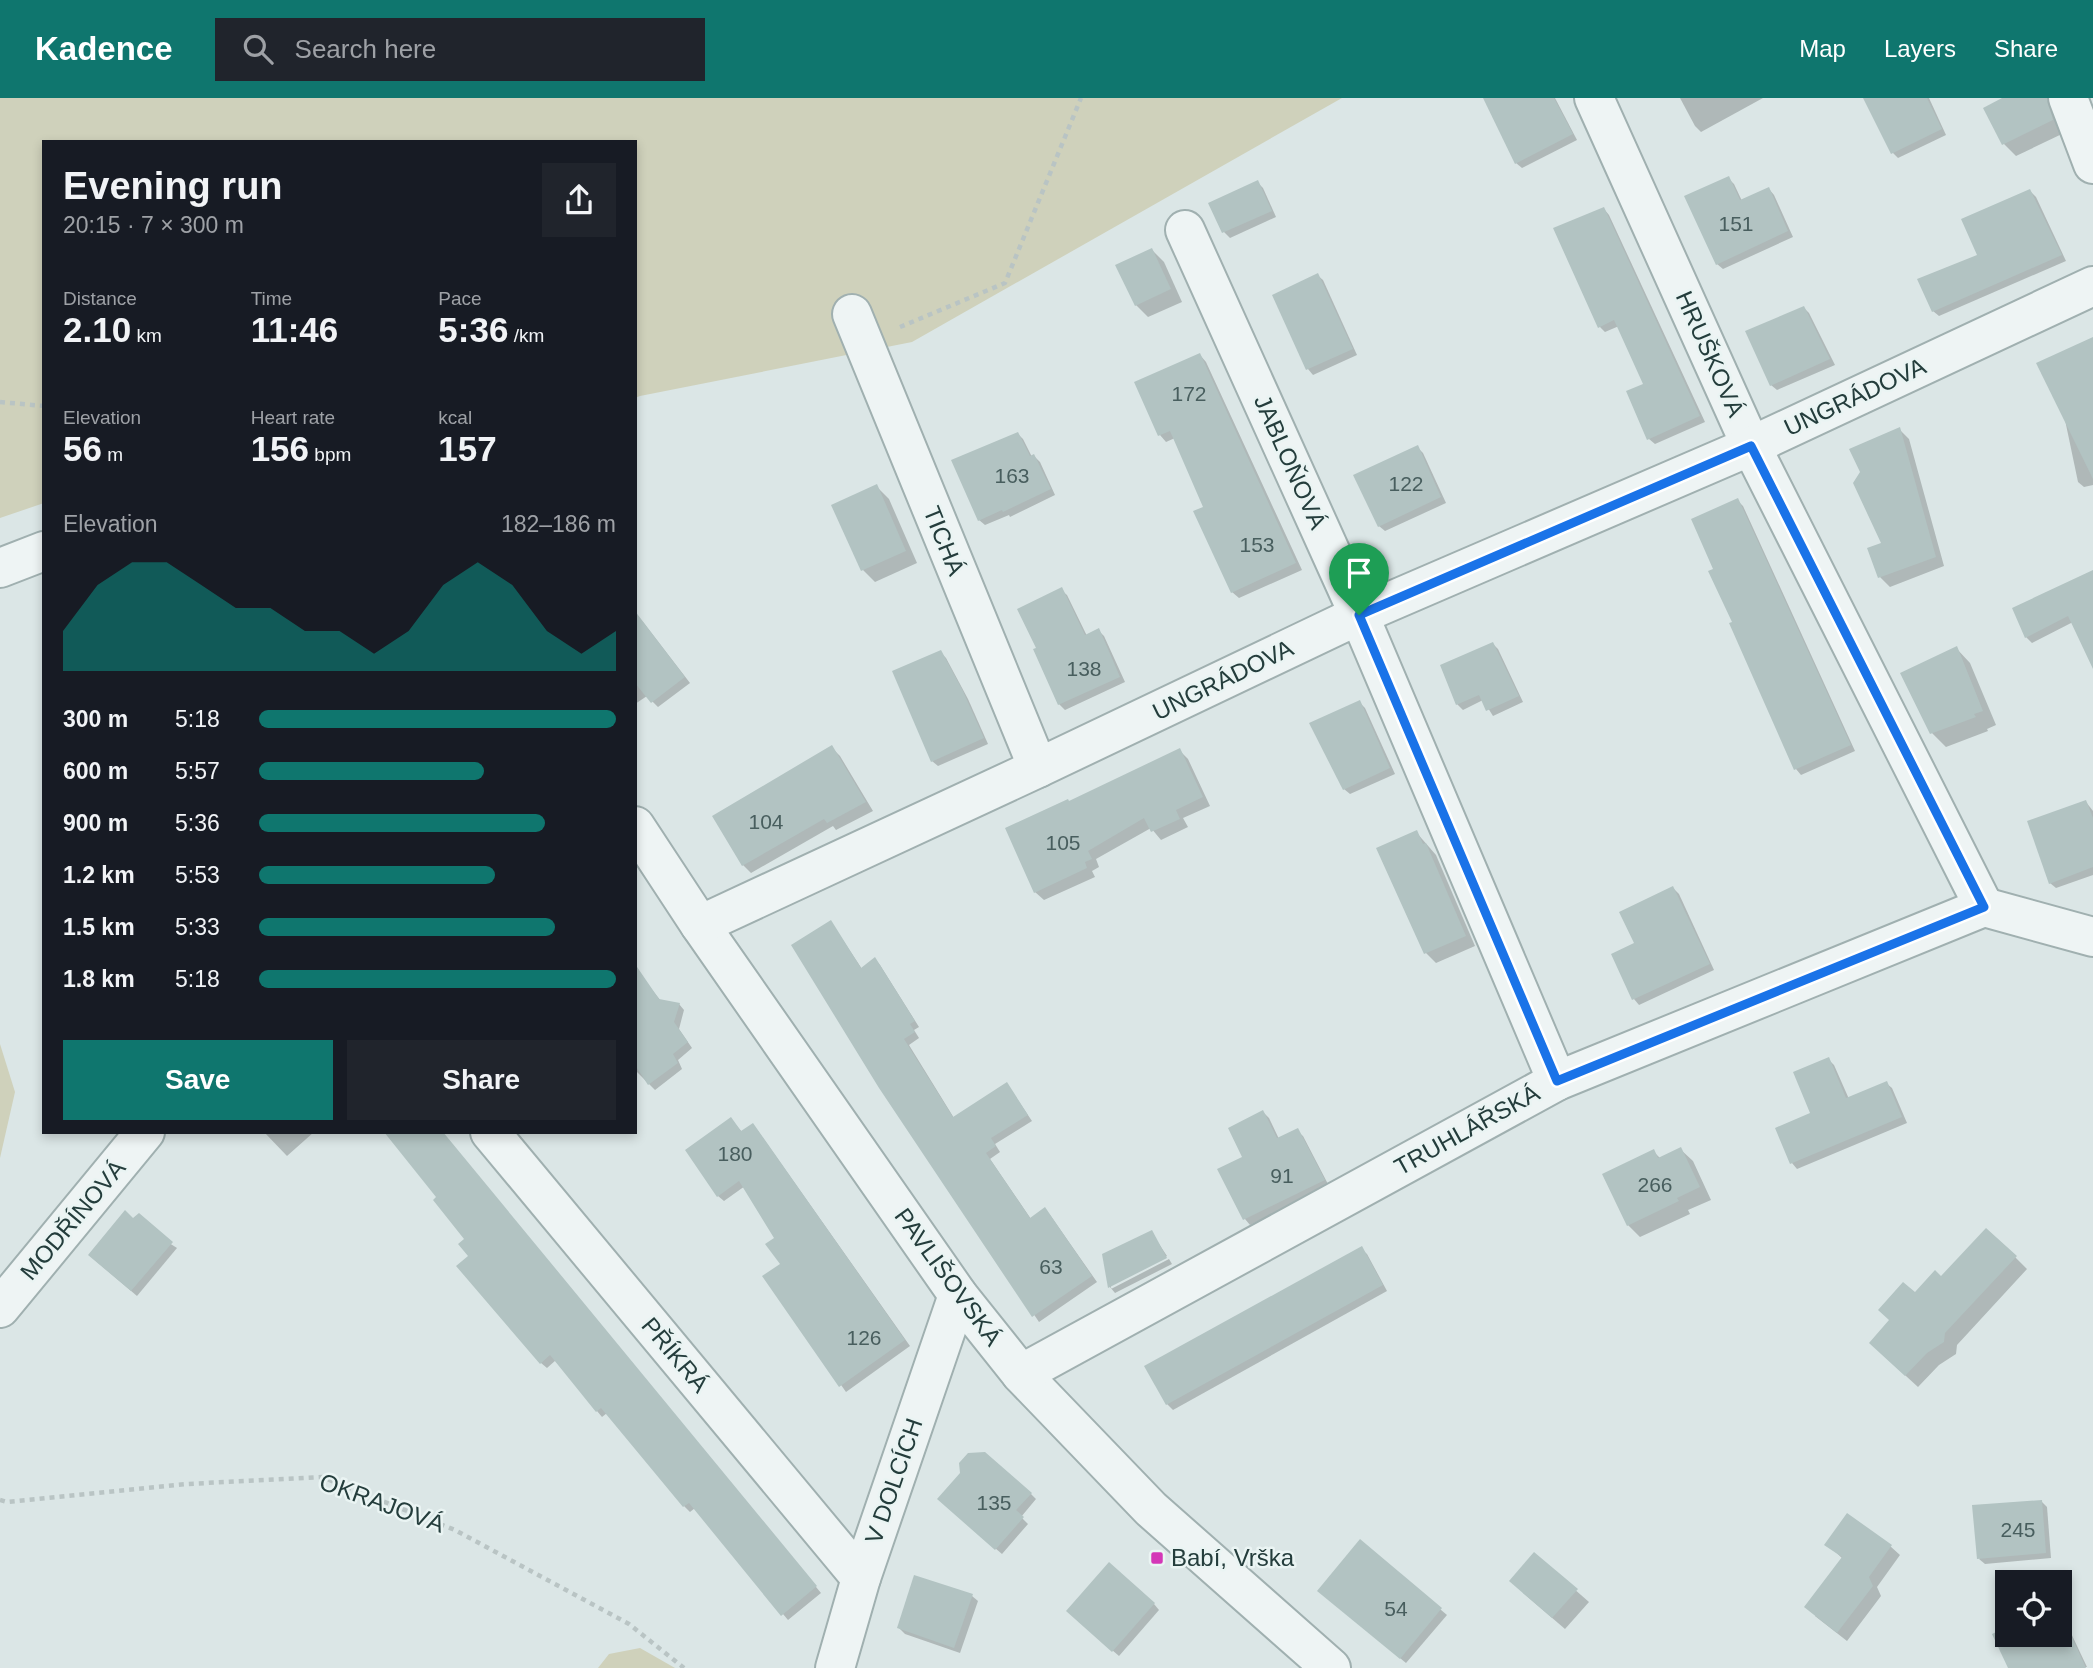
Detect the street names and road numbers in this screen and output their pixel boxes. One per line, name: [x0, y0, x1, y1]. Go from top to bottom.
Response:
street label: HRUŠKOVÁ: [1671, 287, 1750, 421]
street label: UNGRÁDOVA: [1780, 352, 1930, 441]
street label: JABLOŇOVÁ: [1249, 391, 1332, 533]
street label: TICHÁ: [918, 502, 970, 579]
street label: UNGRÁDOVA: [1148, 634, 1297, 725]
street label: TRUHLÁŘSKÁ: [1390, 1079, 1544, 1180]
street label: MODŘÍNOVÁ: [15, 1154, 131, 1285]
street label: PAVLIŠOVSKÁ: [890, 1203, 1007, 1351]
street label: PŘÍKRÁ: [636, 1312, 714, 1398]
street label: V DOLCÍCH: [859, 1415, 928, 1547]
street label: OKRAJOVÁ: [316, 1467, 448, 1538]

